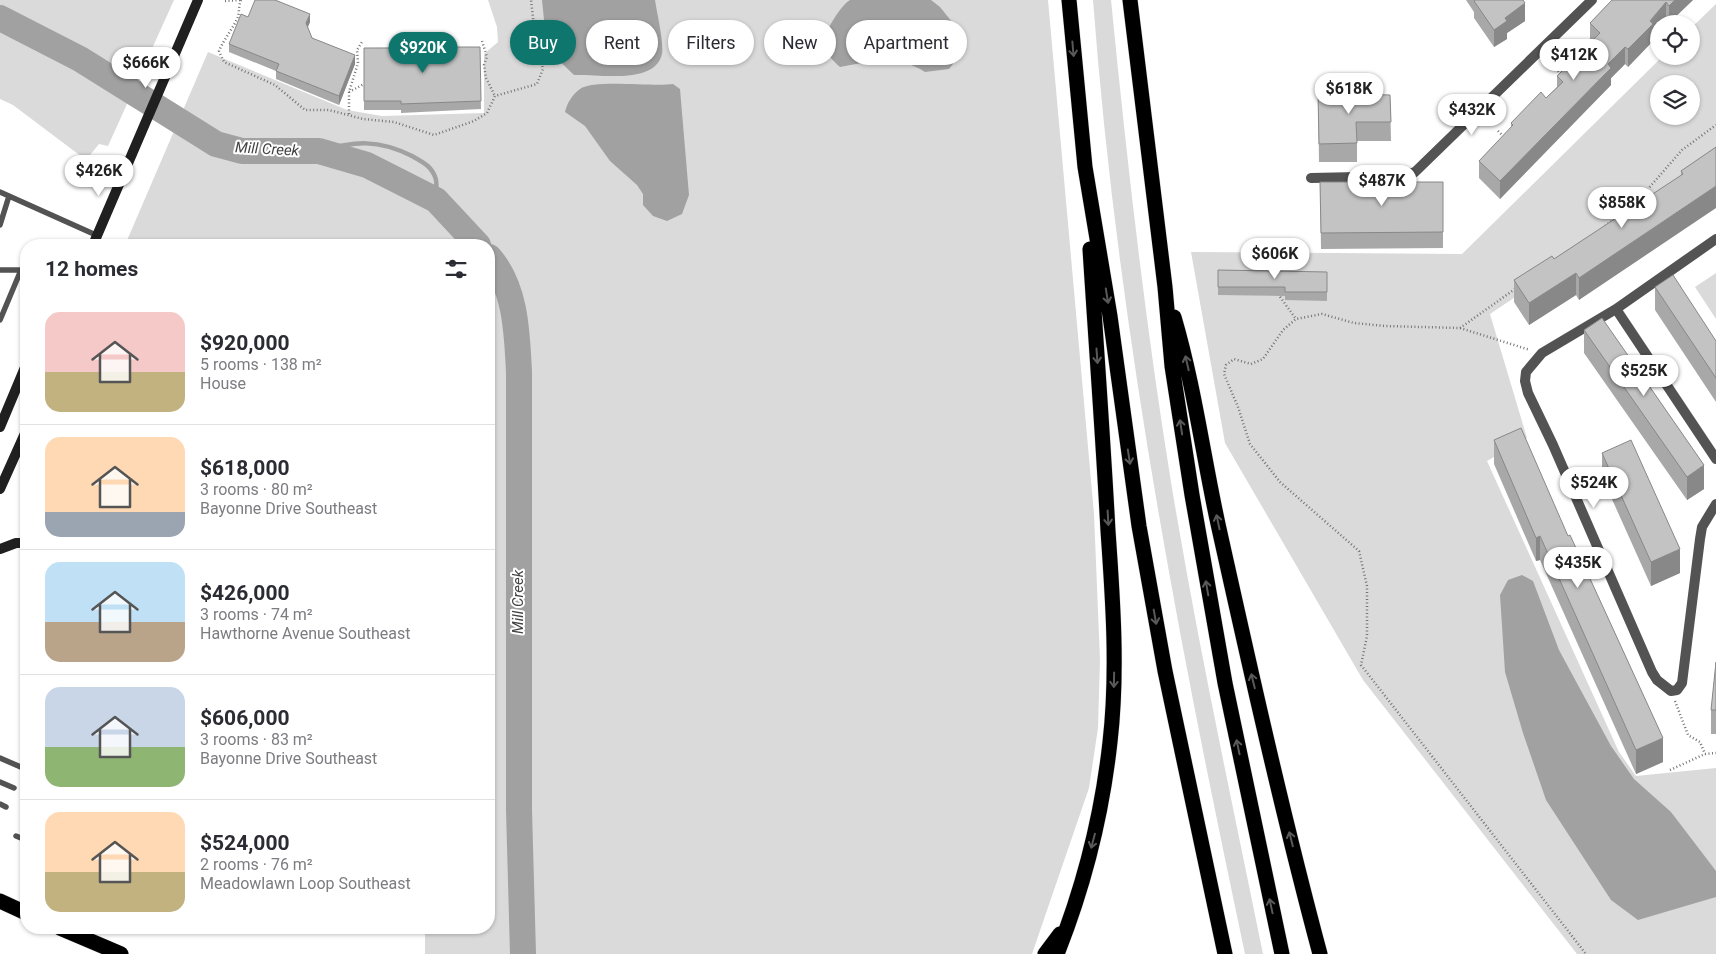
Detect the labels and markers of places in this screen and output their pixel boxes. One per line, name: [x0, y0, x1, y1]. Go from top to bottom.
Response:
pin: $920K: [388, 32, 458, 74]
pin: $412K: [1539, 38, 1609, 81]
pin: $666K: [111, 46, 181, 89]
pin: $618K: [1314, 72, 1384, 115]
pin: $432K: [1437, 94, 1507, 136]
pin: $426K: [64, 154, 134, 197]
pin: $487K: [1347, 164, 1417, 207]
pin: $858K: [1587, 186, 1657, 229]
pin: $606K: [1240, 238, 1310, 280]
pin: $525K: [1609, 354, 1679, 397]
pin: $524K: [1559, 466, 1629, 509]
pin: $435K: [1543, 546, 1613, 589]

